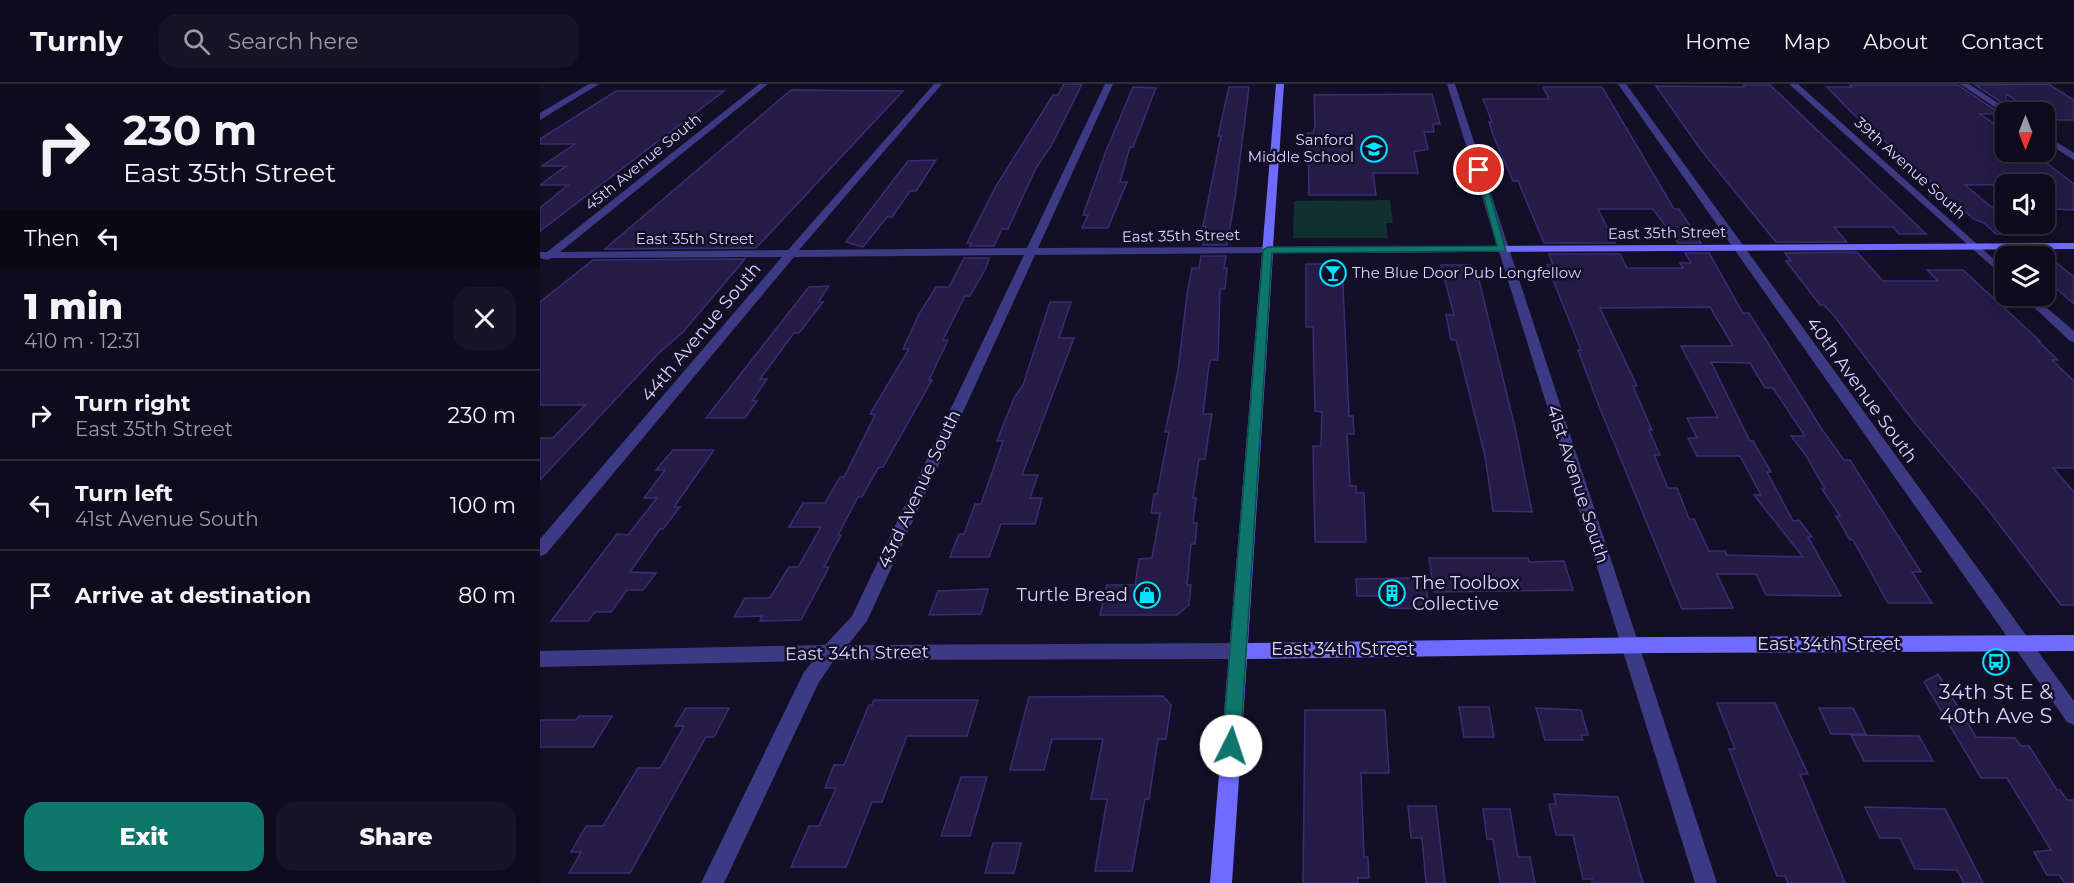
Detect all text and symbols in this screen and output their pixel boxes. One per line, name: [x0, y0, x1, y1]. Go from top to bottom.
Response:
search box: [159, 14, 579, 68]
text: Turnly: [30, 24, 123, 58]
icon: search: [180, 25, 213, 58]
text: Search here: [228, 28, 359, 55]
text: Home: [1685, 29, 1750, 54]
text: Map: [1783, 29, 1830, 54]
text: About: [1863, 29, 1928, 54]
text: Contact: [1961, 29, 2044, 54]
north arrow: [1995, 102, 2055, 162]
map controls: [1995, 102, 2055, 306]
text: 230 m: [123, 104, 257, 156]
icon: right: [24, 108, 102, 186]
street label: 45th Avenue South: [581, 109, 705, 214]
street label: 39th Avenue South: [1851, 113, 1970, 223]
place label: Sanford Middle School: [1248, 130, 1354, 166]
school or university icon: Sanford Middle School: [1359, 134, 1389, 164]
pin: [1453, 144, 1504, 195]
icon: arrive: [1462, 153, 1495, 186]
text: East 35th Street: [123, 156, 336, 189]
button: sound: [1995, 174, 2055, 234]
icon: left: [92, 222, 125, 255]
street label: East 35th Street: [1608, 222, 1726, 243]
text: Then: [24, 225, 80, 252]
street label: East 35th Street: [1122, 225, 1240, 246]
street label: East 35th Street: [636, 229, 754, 248]
button: layers: [1995, 246, 2055, 306]
street label: 44th Avenue South: [636, 258, 766, 406]
bar icon: The Blue Door Pub Longfellow: [1318, 258, 1348, 288]
place label: The Blue Door Pub Longfellow: [1352, 263, 1582, 282]
text: 1 min: [24, 284, 123, 328]
button: close: [453, 287, 516, 350]
street label: 40th Avenue South: [1802, 313, 1922, 467]
text: 410 m · 12:31: [24, 329, 140, 353]
text: Turn right: [75, 390, 190, 417]
icon: right: [24, 399, 57, 432]
text: 230 m: [447, 402, 516, 429]
street label: 41st Avenue South: [1542, 402, 1614, 566]
street label: 43rd Avenue South: [873, 406, 965, 572]
text: East 35th Street: [75, 417, 233, 441]
text: Turn left: [75, 480, 173, 507]
icon: left: [24, 489, 57, 522]
text: 100 m: [450, 492, 516, 519]
text: 41st Avenue South: [75, 507, 259, 531]
place label: The Toolbox Collective: [1412, 572, 1520, 615]
building icon: The Toolbox Collective: [1377, 578, 1407, 608]
icon: arrive: [24, 579, 57, 612]
shop icon: Turtle Bread: [1132, 580, 1162, 610]
text: Arrive at destination: [75, 582, 311, 609]
text: 80 m: [458, 582, 516, 609]
place label: Turtle Bread: [1017, 584, 1128, 606]
street label: East 34th Street: [1757, 633, 1901, 655]
street label: East 34th Street: [1271, 638, 1415, 660]
street label: East 34th Street: [785, 641, 929, 665]
bus stop icon: 34th St E & 40th Ave S: [1981, 647, 2011, 677]
place label: 34th St E & 40th Ave S: [1939, 679, 2053, 728]
position arrow: [1199, 714, 1263, 778]
button: Exit: [24, 802, 264, 871]
button: Share: [276, 802, 516, 871]

